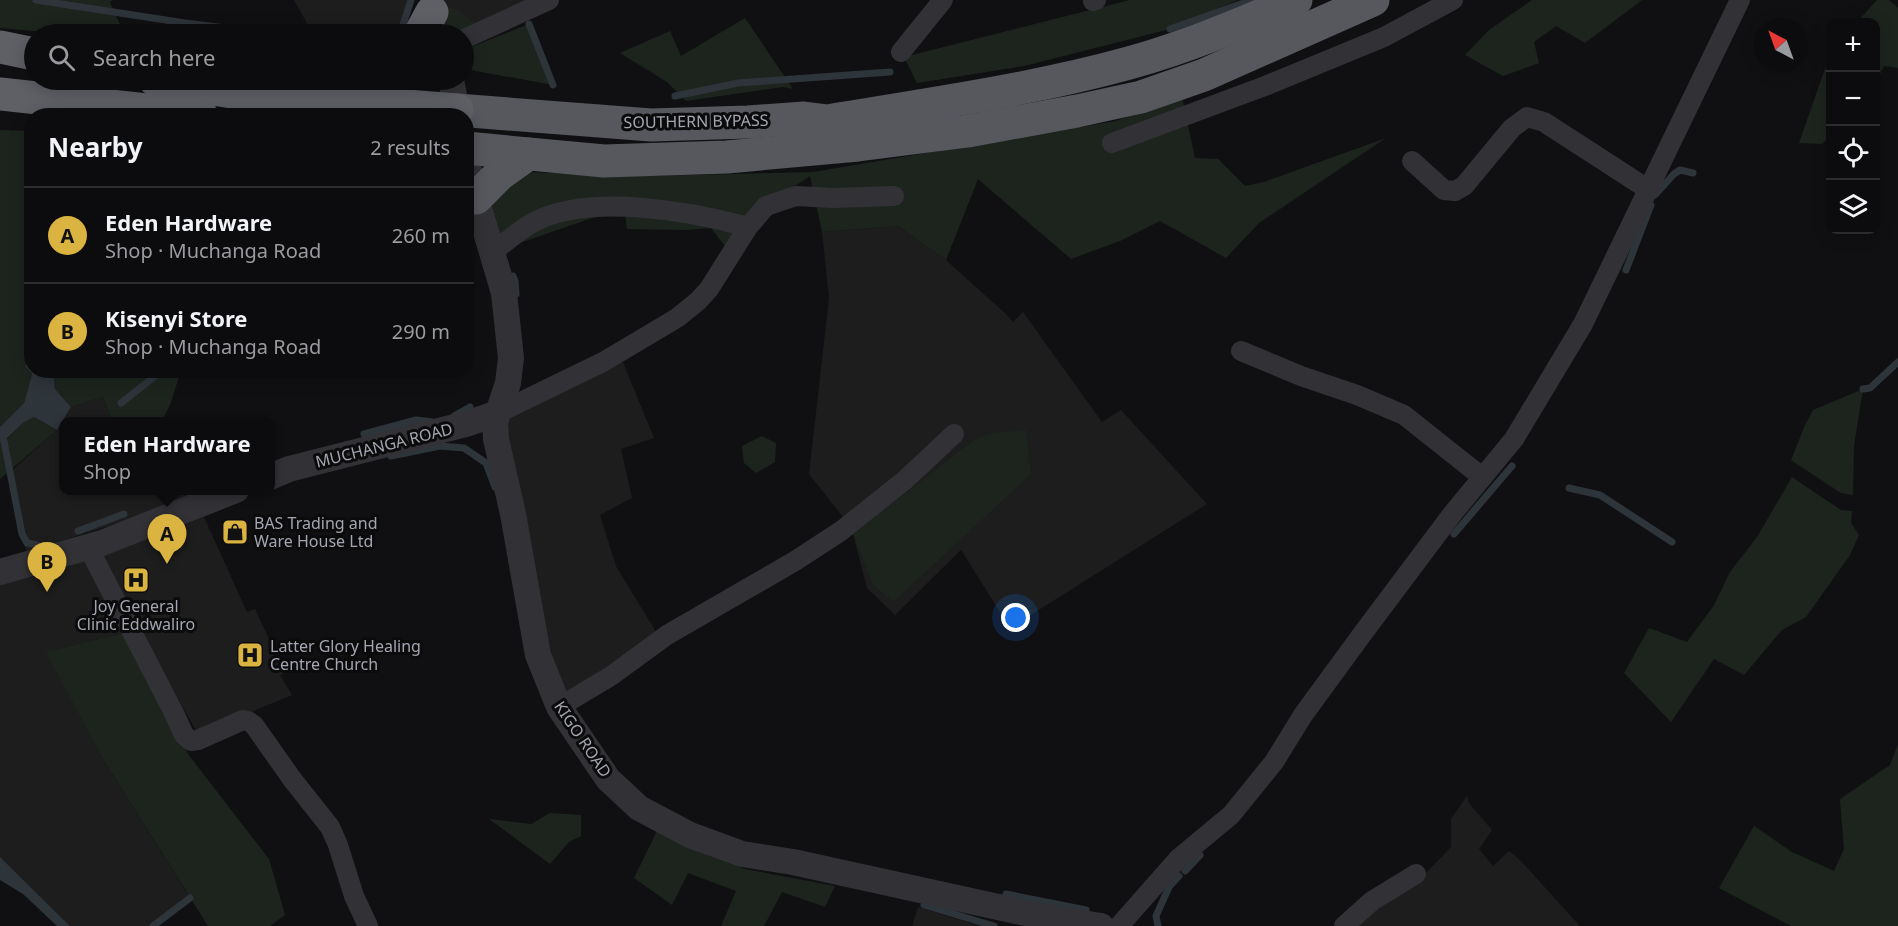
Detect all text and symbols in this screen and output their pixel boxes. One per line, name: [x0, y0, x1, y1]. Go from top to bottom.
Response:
north arrow: [1754, 18, 1808, 72]
map controls: [1826, 18, 1880, 234]
button: +: [1826, 18, 1880, 72]
search box: [24, 24, 474, 90]
icon: search: [45, 41, 78, 74]
text: Search here: [93, 42, 215, 72]
button: −: [1826, 72, 1880, 126]
street label: SOUTHERN BYPASS: [623, 109, 769, 133]
button: locate: [1826, 126, 1880, 180]
text: Nearby: [48, 129, 143, 165]
text: 2 results: [370, 134, 450, 161]
button: layers: [1826, 180, 1880, 234]
text: Eden Hardware: [105, 207, 272, 237]
text: A: [61, 222, 74, 249]
text: 260 m: [392, 222, 450, 249]
text: Shop · Muchanga Road: [105, 237, 321, 264]
text: Kisenyi Store: [105, 303, 247, 333]
text: B: [61, 318, 74, 345]
text: 290 m: [392, 318, 450, 345]
text: Shop · Muchanga Road: [105, 333, 321, 360]
popup: [59, 417, 275, 495]
street label: MUCHANGA ROAD: [313, 417, 455, 473]
text: Eden Hardware: [83, 428, 251, 458]
text: Shop: [83, 458, 131, 485]
place label: BAS Trading and Ware House Ltd: [254, 512, 378, 552]
pin: A: [148, 514, 186, 564]
shop icon: BAS Trading and Ware House Ltd: [220, 517, 250, 547]
pin: B: [28, 542, 66, 592]
hospital icon: Joy General Clinic Eddwaliro: [121, 565, 151, 595]
place label: Joy General Clinic Eddwaliro: [77, 595, 195, 635]
your location: [1001, 603, 1030, 632]
place label: Latter Glory Healing Centre Church: [270, 635, 421, 675]
hospital icon: Latter Glory Healing Centre Church: [235, 640, 265, 670]
street label: KIGO ROAD: [549, 697, 617, 781]

